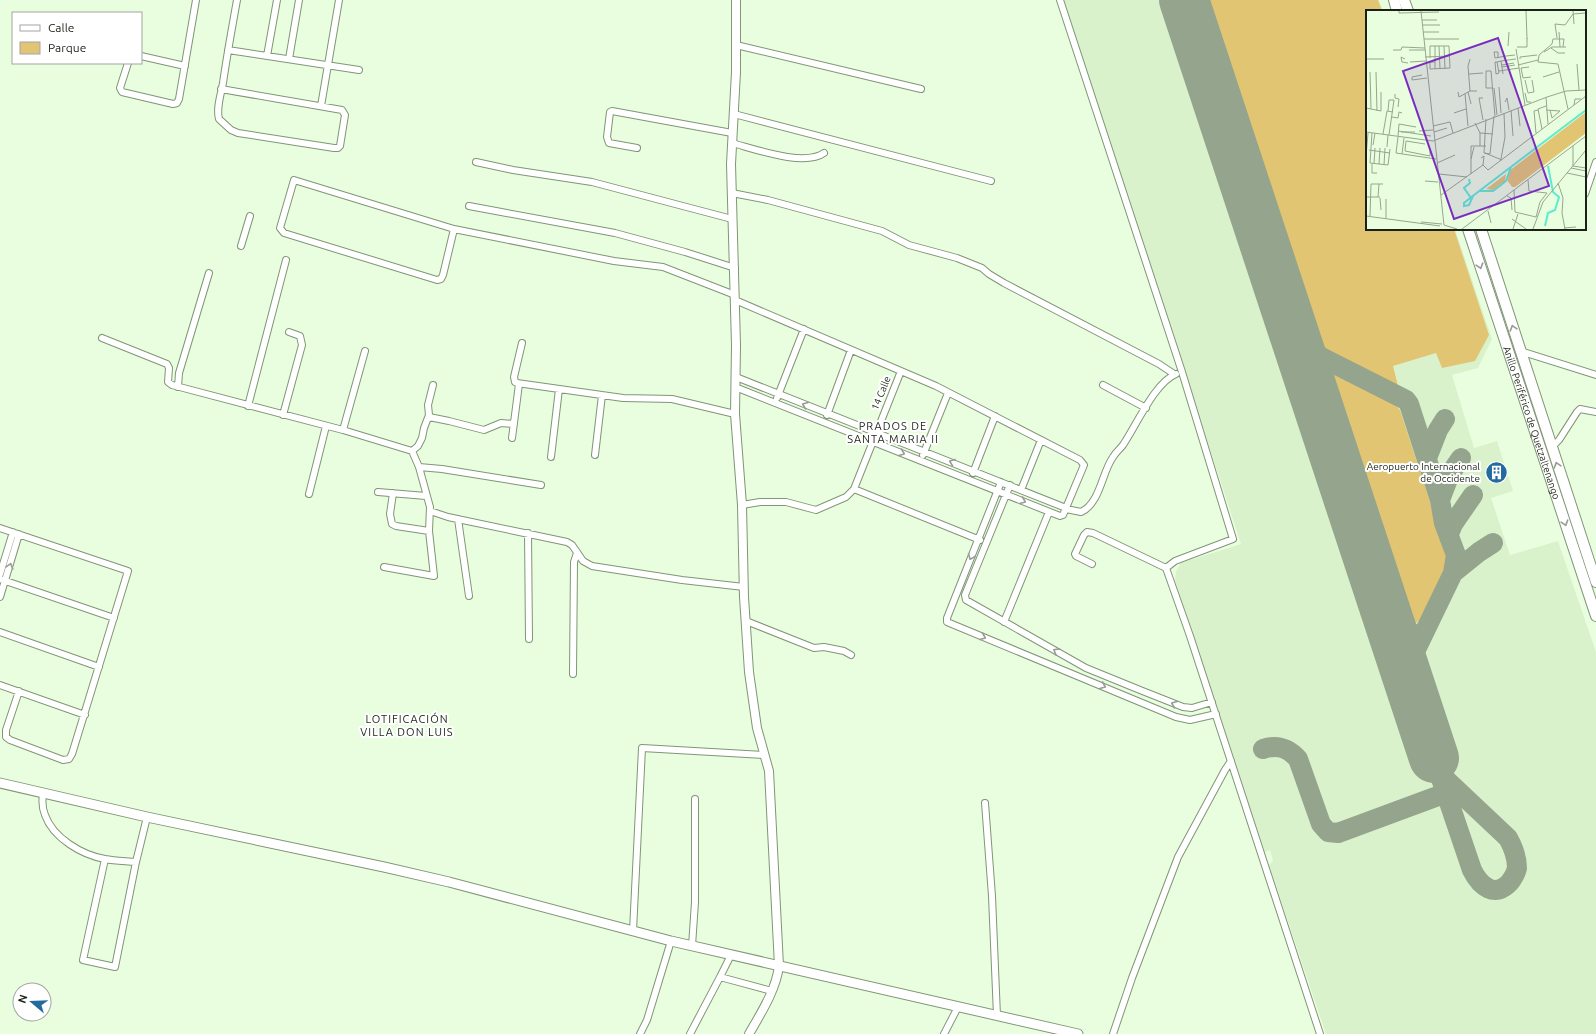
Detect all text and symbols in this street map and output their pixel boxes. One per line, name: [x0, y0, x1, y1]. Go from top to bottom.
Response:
inset map: [1366, 10, 1586, 230]
legend: [12, 12, 142, 64]
text: Calle: [48, 21, 74, 34]
text: Parque: [48, 41, 86, 54]
one-way arrow: [1476, 262, 1484, 269]
one-way arrow: [1509, 324, 1518, 331]
street label: Anillo Periférico de Quetzaltenango: [1502, 345, 1563, 501]
street label: 14 Calle: [869, 374, 893, 412]
one-way arrow: [802, 401, 809, 409]
district label: PRADOS DE SANTA MARIA II: [847, 420, 939, 445]
one-way arrow: [898, 448, 905, 456]
one-way arrow: [949, 459, 956, 467]
building icon: Aeropuerto Internacional de Occidente: [1483, 459, 1509, 485]
place label: Aeropuerto Internacional de Occidente: [1367, 461, 1480, 484]
one-way arrow: [1554, 462, 1562, 469]
one-way arrow: [1018, 496, 1026, 504]
one-way arrow: [1560, 519, 1569, 526]
one-way arrow: [967, 554, 975, 561]
one-way arrow: [5, 562, 14, 569]
one-way arrow: [980, 632, 987, 640]
one-way arrow: [1053, 648, 1060, 655]
one-way arrow: [1099, 681, 1107, 689]
one-way arrow: [1171, 700, 1178, 708]
district label: LOTIFICACIÓN VILLA DON LUIS: [360, 712, 454, 738]
north arrow: [12, 982, 52, 1022]
text: N: [16, 993, 30, 1005]

